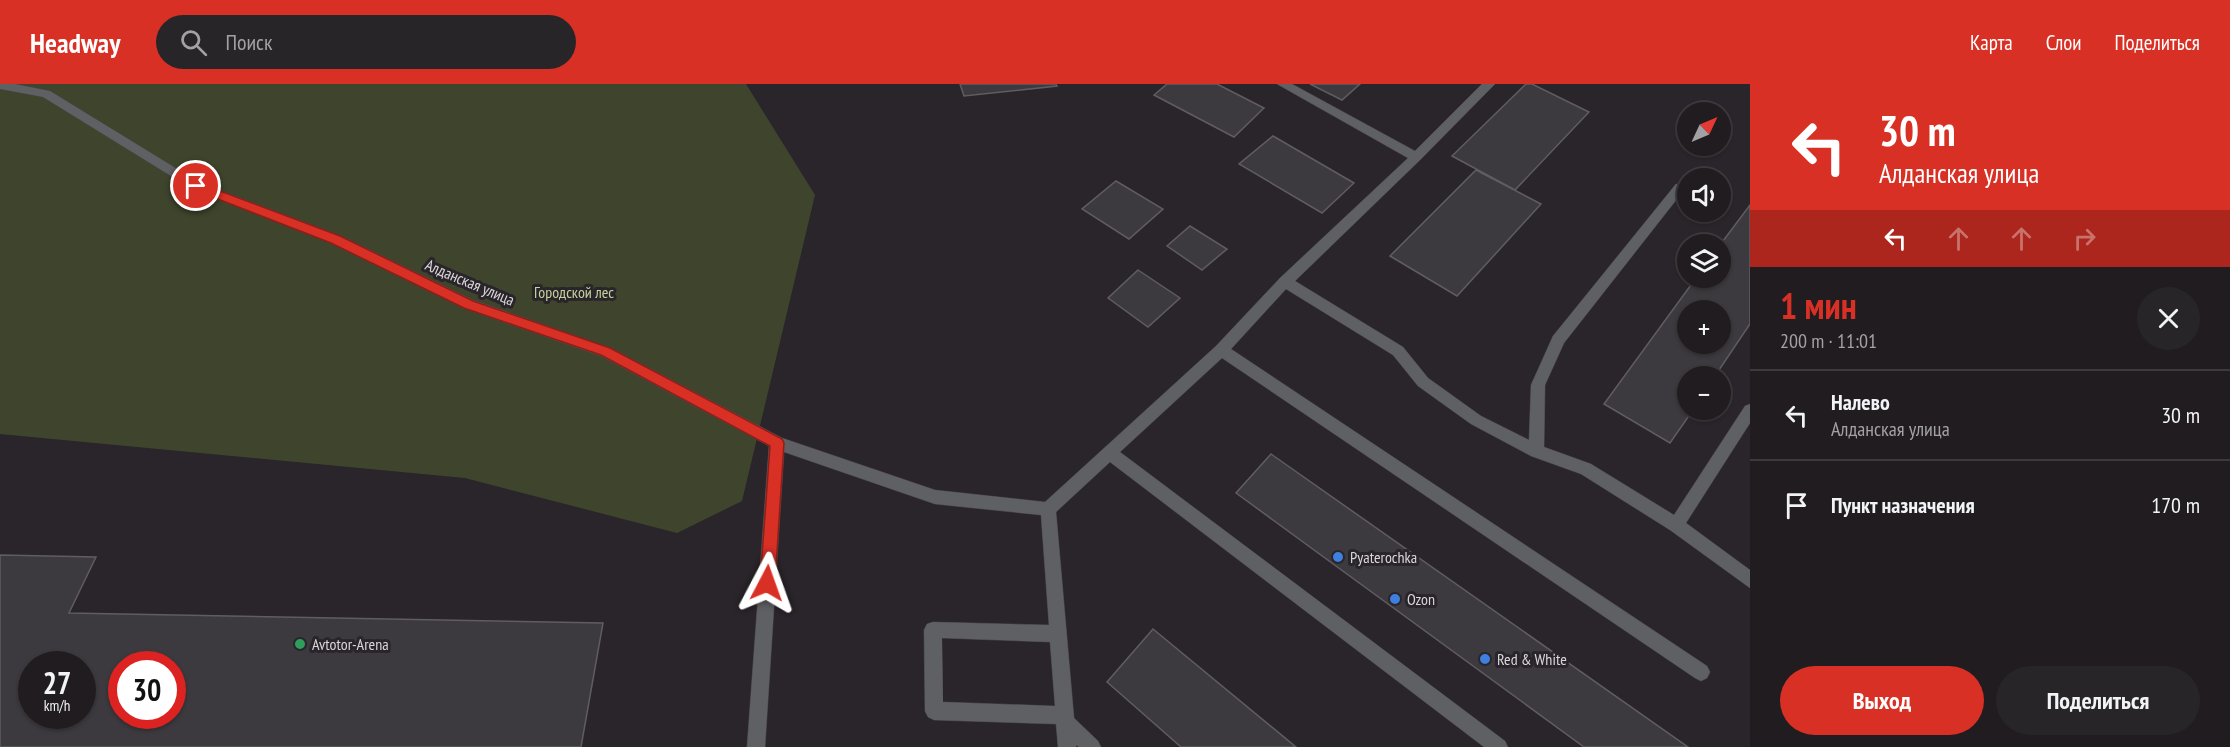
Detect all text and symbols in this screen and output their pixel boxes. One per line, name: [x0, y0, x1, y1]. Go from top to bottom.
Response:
search box: [156, 15, 576, 69]
text: Headway: [30, 24, 120, 61]
icon: search: [177, 26, 210, 59]
text: Поиск: [225, 28, 272, 56]
text: Карта: [1970, 29, 2013, 56]
text: Слои: [2046, 29, 2081, 56]
text: Поделиться: [2114, 29, 2200, 56]
north arrow: [1677, 102, 1731, 156]
map controls: [1677, 102, 1731, 420]
text: 30 m: [1879, 103, 1956, 158]
icon: left: [1780, 108, 1858, 186]
text: Алданская улица: [1879, 156, 2039, 190]
pin: [170, 160, 221, 211]
button: sound: [1677, 168, 1731, 222]
icon: arrive: [179, 169, 212, 202]
icon: left: [1879, 222, 1912, 255]
icon: ahead: [1942, 222, 1975, 255]
icon: ahead: [2005, 222, 2038, 255]
icon: right: [2068, 222, 2101, 255]
button: layers: [1677, 234, 1731, 288]
street label: Алданская улица: [422, 254, 518, 310]
park label: Городской лес: [534, 282, 614, 302]
text: 1 мин: [1780, 282, 1857, 329]
button: close: [2137, 287, 2200, 350]
button: +: [1677, 300, 1731, 354]
text: 200 m · 11:01: [1780, 328, 1877, 354]
button: −: [1677, 366, 1731, 420]
text: Налево: [1831, 388, 1890, 416]
icon: left: [1780, 399, 1813, 432]
text: 30 m: [2161, 401, 2200, 429]
text: Алданская улица: [1831, 416, 1950, 442]
icon: arrive: [1780, 489, 1813, 522]
text: Пункт назначения: [1831, 491, 1975, 519]
text: 170 m: [2151, 491, 2200, 519]
place label: Pyaterochka: [1350, 547, 1417, 567]
marker: Pyaterochka: [1331, 550, 1345, 564]
position arrow: [735, 551, 799, 615]
place label: Ozon: [1407, 589, 1435, 609]
marker: Ozon: [1388, 592, 1402, 606]
place label: Avtotor-Arena: [312, 634, 389, 654]
marker: Avtotor-Arena: [293, 637, 307, 651]
place label: Red & White: [1497, 649, 1567, 669]
speed limit sign: 30: [108, 651, 186, 729]
marker: Red & White: [1478, 652, 1492, 666]
text: 27: [43, 663, 71, 702]
button: Выход: [1780, 666, 1984, 735]
button: Поделиться: [1996, 666, 2200, 735]
text: km/h: [44, 696, 70, 715]

